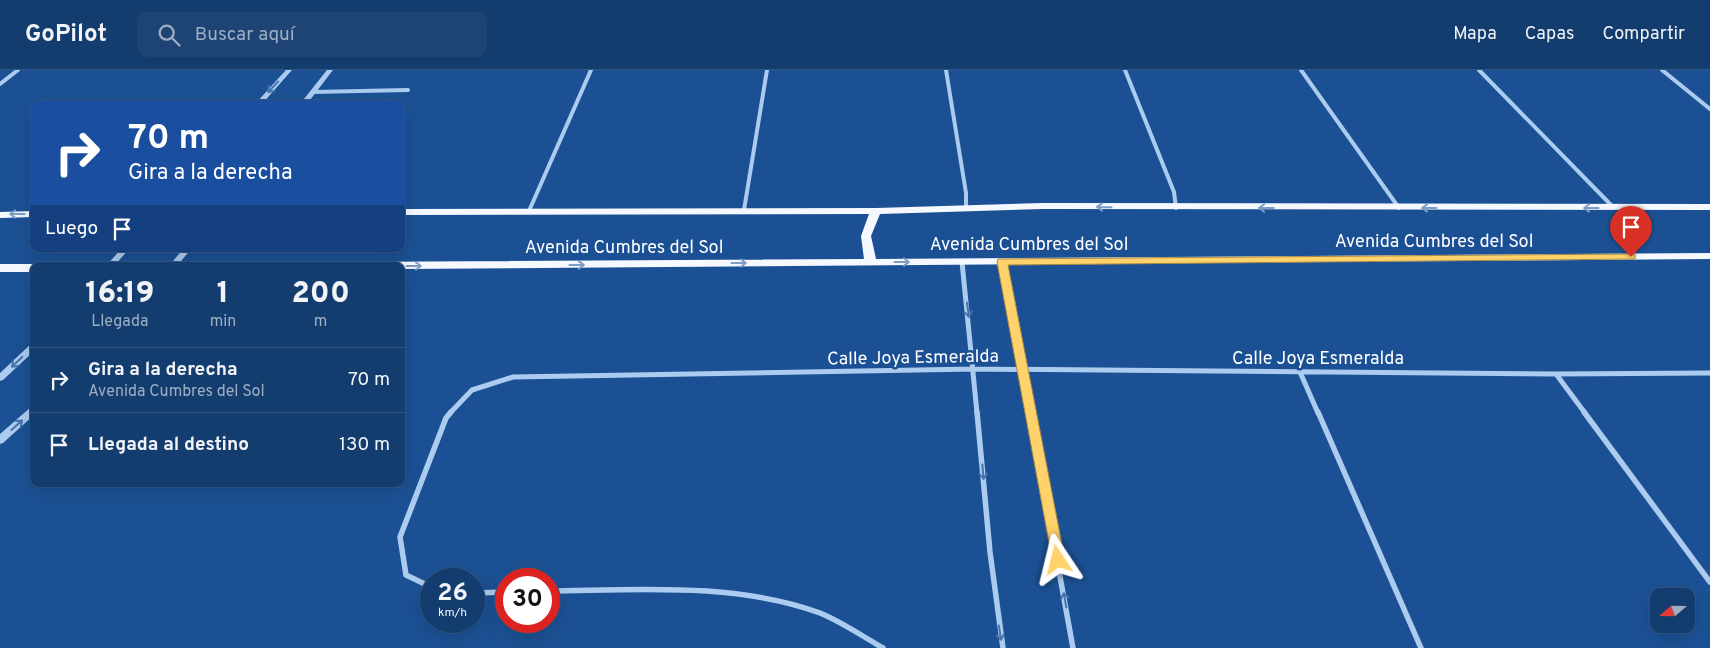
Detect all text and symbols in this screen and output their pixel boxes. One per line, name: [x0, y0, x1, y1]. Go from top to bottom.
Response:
search box: [137, 12, 487, 57]
text: GoPilot: [25, 20, 107, 50]
icon: search: [155, 21, 183, 49]
text: Buscar aquí: [195, 23, 295, 47]
text: Mapa: [1453, 23, 1497, 46]
text: Capas: [1525, 23, 1574, 46]
text: Compartir: [1602, 23, 1685, 46]
one-way arrow: [267, 80, 279, 93]
text: 70 m: [128, 117, 209, 161]
icon: right: [45, 120, 110, 185]
text: Gira a la derecha: [128, 160, 293, 187]
one-way arrow: [1096, 202, 1112, 212]
one-way arrow: [1259, 203, 1275, 213]
one-way arrow: [1421, 203, 1438, 213]
one-way arrow: [1584, 203, 1600, 213]
pin: [1610, 206, 1652, 257]
one-way arrow: [9, 210, 25, 219]
icon: arrive: [1617, 213, 1645, 241]
icon: arrive: [108, 215, 136, 243]
text: Luego: [45, 217, 98, 241]
street label: Avenida Cumbres del Sol: [1335, 231, 1533, 254]
street label: Avenida Cumbres del Sol: [930, 234, 1128, 257]
street label: Avenida Cumbres del Sol: [525, 237, 723, 260]
one-way arrow: [894, 257, 910, 267]
one-way arrow: [731, 258, 747, 268]
one-way arrow: [569, 260, 585, 269]
one-way arrow: [406, 261, 422, 271]
text: 16:19: [85, 276, 154, 313]
text: 1: [217, 276, 229, 313]
text: 200: [291, 276, 350, 313]
one-way arrow: [963, 302, 973, 318]
text: Llegada: [91, 312, 148, 332]
text: min: [210, 312, 236, 332]
text: m: [314, 312, 327, 332]
street label: Calle Joya Esmeralda: [827, 346, 999, 371]
street label: Calle Joya Esmeralda: [1232, 348, 1404, 371]
one-way arrow: [11, 356, 23, 368]
text: Gira a la derecha: [88, 358, 238, 382]
icon: right: [45, 366, 73, 394]
text: 70 m: [348, 368, 390, 392]
text: Avenida Cumbres del Sol: [88, 382, 265, 402]
one-way arrow: [11, 419, 24, 431]
icon: arrive: [45, 431, 73, 459]
text: Llegada al destino: [88, 433, 249, 457]
text: 130 m: [339, 433, 390, 457]
one-way arrow: [978, 464, 988, 480]
position arrow: [1031, 533, 1083, 585]
speed limit sign: 30: [495, 568, 560, 633]
text: 26: [437, 578, 468, 610]
north arrow: [1650, 588, 1695, 632]
map controls: [1650, 588, 1695, 633]
one-way arrow: [1060, 592, 1070, 608]
text: km/h: [438, 605, 467, 621]
one-way arrow: [996, 625, 1006, 641]

